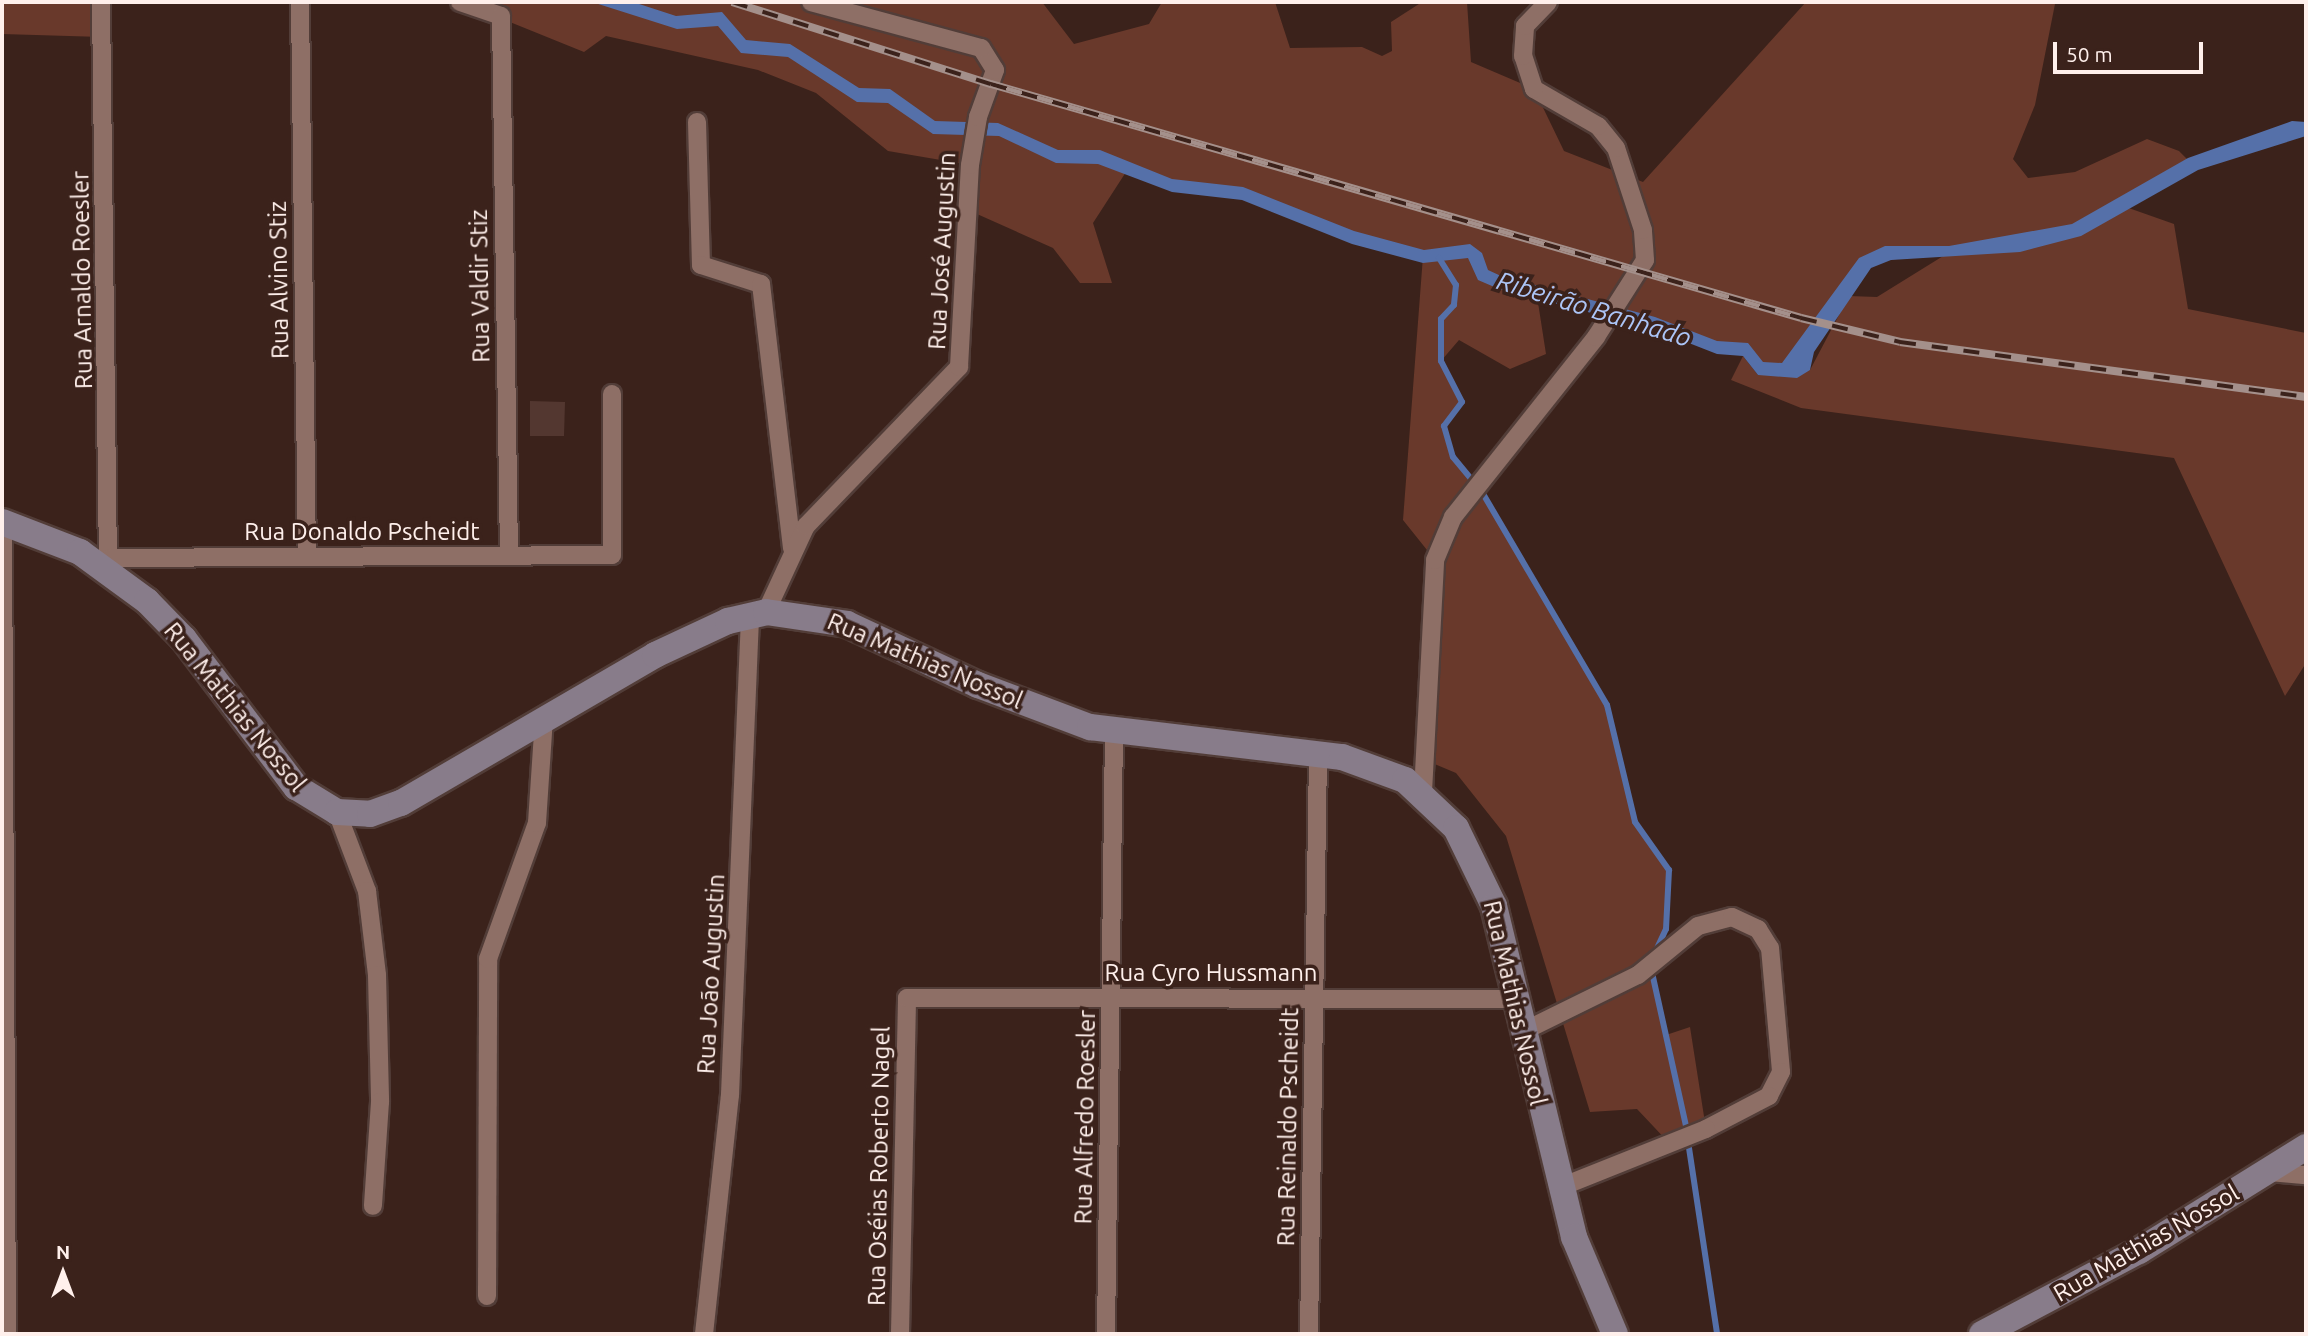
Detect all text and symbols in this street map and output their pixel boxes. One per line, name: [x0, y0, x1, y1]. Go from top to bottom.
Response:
scale bar: [2056, 28, 2206, 72]
text: 50 m: [2066, 42, 2113, 66]
street label: Rua José Augustin: [922, 152, 962, 350]
street label: Rua Arnaldo Roesler: [66, 171, 98, 389]
street label: Rua Alvino Stiz: [263, 201, 295, 359]
street label: Rua Valdir Stiz: [464, 209, 496, 363]
water label: Ribeirão Banhado: [1493, 265, 1695, 353]
street label: Rua Donaldo Pscheidt: [244, 518, 480, 546]
street label: Rua Mathias Nossol: [823, 607, 1027, 715]
street label: Rua Mathias Nossol: [158, 617, 312, 797]
street label: Rua João Augustin: [691, 873, 731, 1075]
street label: Rua Mathias Nossol: [1477, 898, 1553, 1108]
street label: Rua Cyro Hussmann: [1104, 959, 1318, 987]
street label: Rua Reinaldo Pscheidt: [1272, 1007, 1304, 1247]
street label: Rua Alfredo Roesler: [1069, 1009, 1101, 1225]
street label: Rua Oséias Roberto Nagel: [862, 1026, 896, 1306]
street label: Rua Mathias Nossol: [2048, 1178, 2244, 1308]
north arrow: [28, 1238, 98, 1308]
text: N: [56, 1241, 70, 1263]

